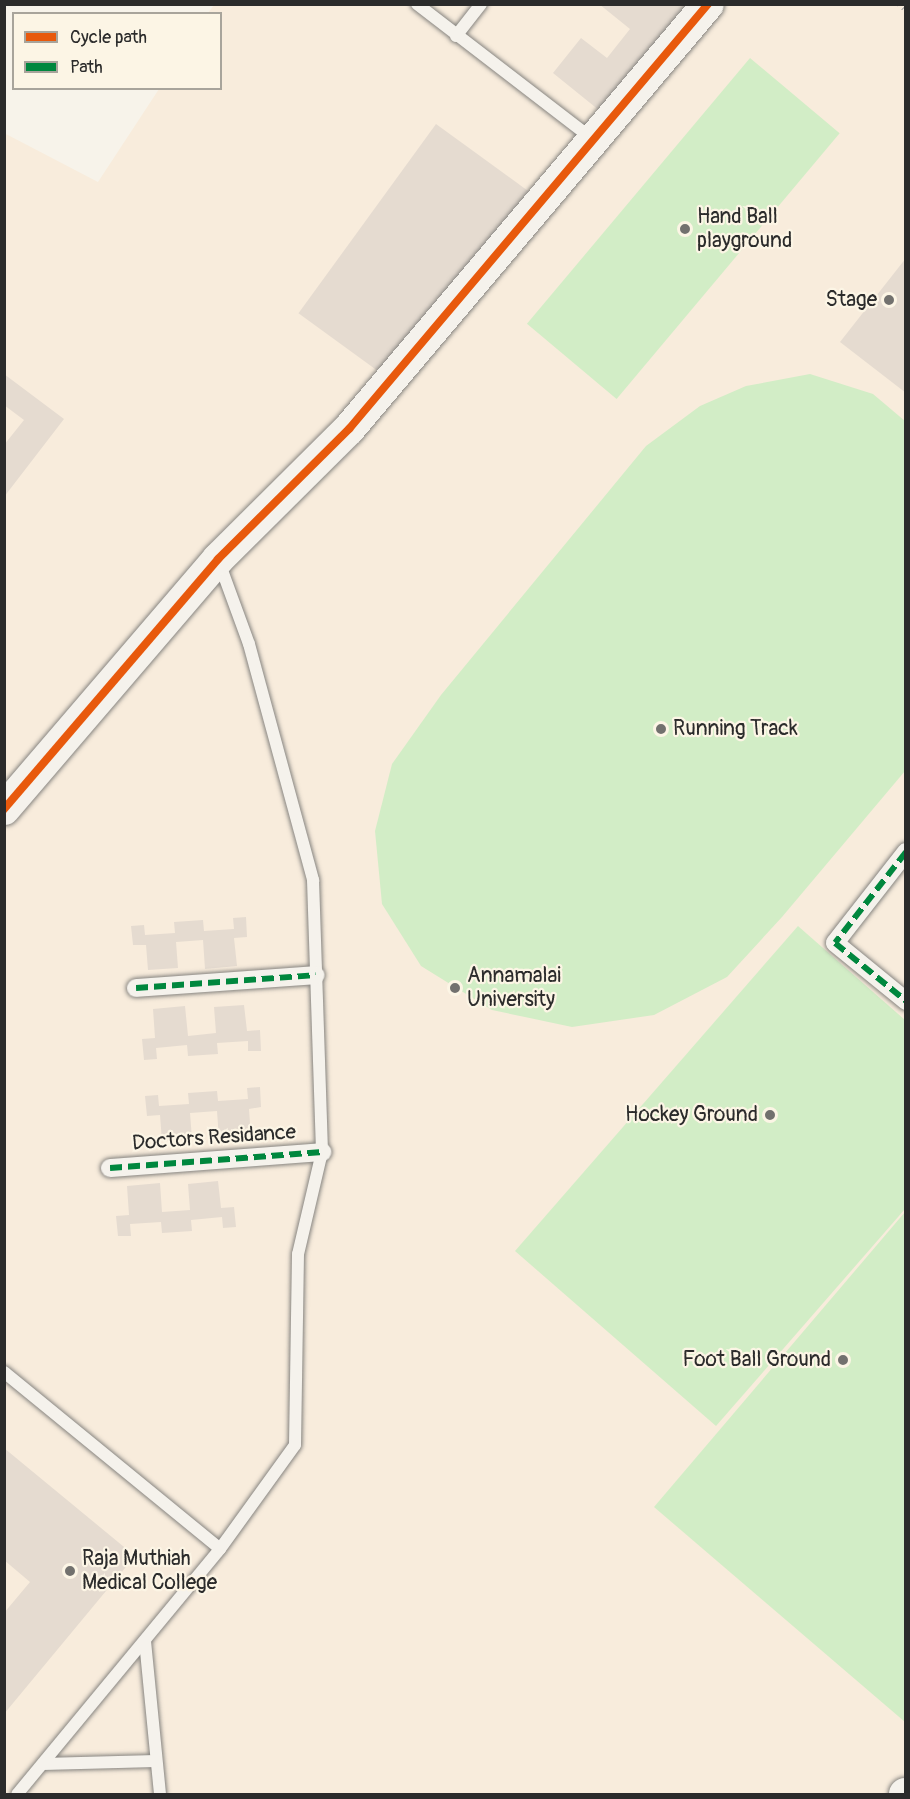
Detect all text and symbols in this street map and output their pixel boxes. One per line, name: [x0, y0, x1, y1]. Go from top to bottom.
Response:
legend: [12, 12, 222, 90]
text: Cycle path: [70, 26, 147, 49]
text: Path: [70, 56, 103, 79]
place label: Hand Ball playground: [697, 204, 792, 254]
marker: Hand Ball playground: [678, 222, 692, 236]
place label: Stage: [826, 287, 877, 313]
marker: Stage: [882, 293, 896, 307]
place label: Running Track: [673, 716, 798, 742]
marker: Running Track: [654, 722, 668, 736]
place label: Annamalai University: [467, 963, 561, 1013]
marker: Annamalai University: [448, 981, 462, 995]
place label: Hockey Ground: [625, 1102, 758, 1128]
marker: Hockey Ground: [763, 1108, 777, 1122]
street label: Doctors Residance: [131, 1120, 297, 1156]
place label: Foot Ball Ground: [683, 1347, 831, 1373]
marker: Foot Ball Ground: [836, 1353, 850, 1367]
place label: Raja Muthiah Medical College: [82, 1546, 217, 1596]
marker: Raja Muthiah Medical College: [63, 1564, 77, 1578]

